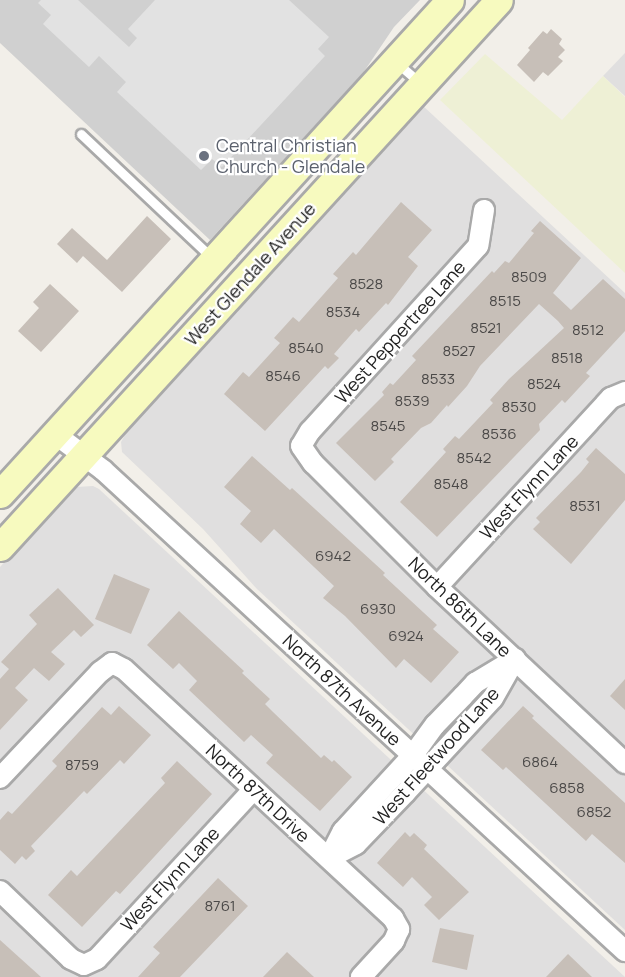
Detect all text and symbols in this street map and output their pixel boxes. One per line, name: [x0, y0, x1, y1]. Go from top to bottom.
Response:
place label: Central Christian Church - Glendale: [216, 135, 365, 178]
marker: Central Christian Church - Glendale: [197, 149, 211, 163]
street label: West Glendale Avenue: [180, 198, 320, 350]
street label: West Peppertree Lane: [330, 256, 470, 408]
house number: 8509: [511, 268, 547, 286]
house number: 8528: [349, 275, 383, 293]
house number: 8515: [489, 292, 521, 310]
house number: 8534: [326, 303, 360, 321]
house number: 8521: [470, 319, 502, 337]
house number: 8512: [572, 321, 604, 339]
house number: 8540: [288, 339, 324, 357]
house number: 8527: [442, 342, 476, 360]
house number: 8518: [551, 349, 583, 367]
house number: 8546: [265, 367, 301, 385]
house number: 8533: [421, 370, 455, 388]
house number: 8524: [527, 375, 561, 393]
house number: 8539: [395, 392, 429, 410]
house number: 8530: [502, 398, 536, 416]
house number: 8545: [371, 417, 405, 435]
house number: 8536: [482, 425, 516, 443]
street label: West Flynn Lane: [475, 430, 583, 544]
house number: 8542: [457, 449, 491, 467]
house number: 8548: [434, 475, 468, 493]
house number: 8531: [569, 497, 601, 515]
house number: 6942: [315, 547, 351, 565]
street label: North 86th Lane: [404, 553, 516, 661]
house number: 6930: [360, 600, 396, 618]
house number: 6924: [388, 627, 424, 645]
street label: North 87th Avenue: [278, 630, 406, 750]
street label: West Fleetwood Lane: [369, 683, 503, 829]
street label: North 87th Drive: [202, 739, 314, 847]
house number: 6864: [522, 753, 558, 771]
house number: 8759: [65, 756, 99, 774]
house number: 6858: [549, 779, 585, 797]
house number: 6852: [577, 803, 611, 821]
street label: West Flynn Lane: [116, 822, 224, 936]
house number: 8761: [204, 897, 236, 915]

